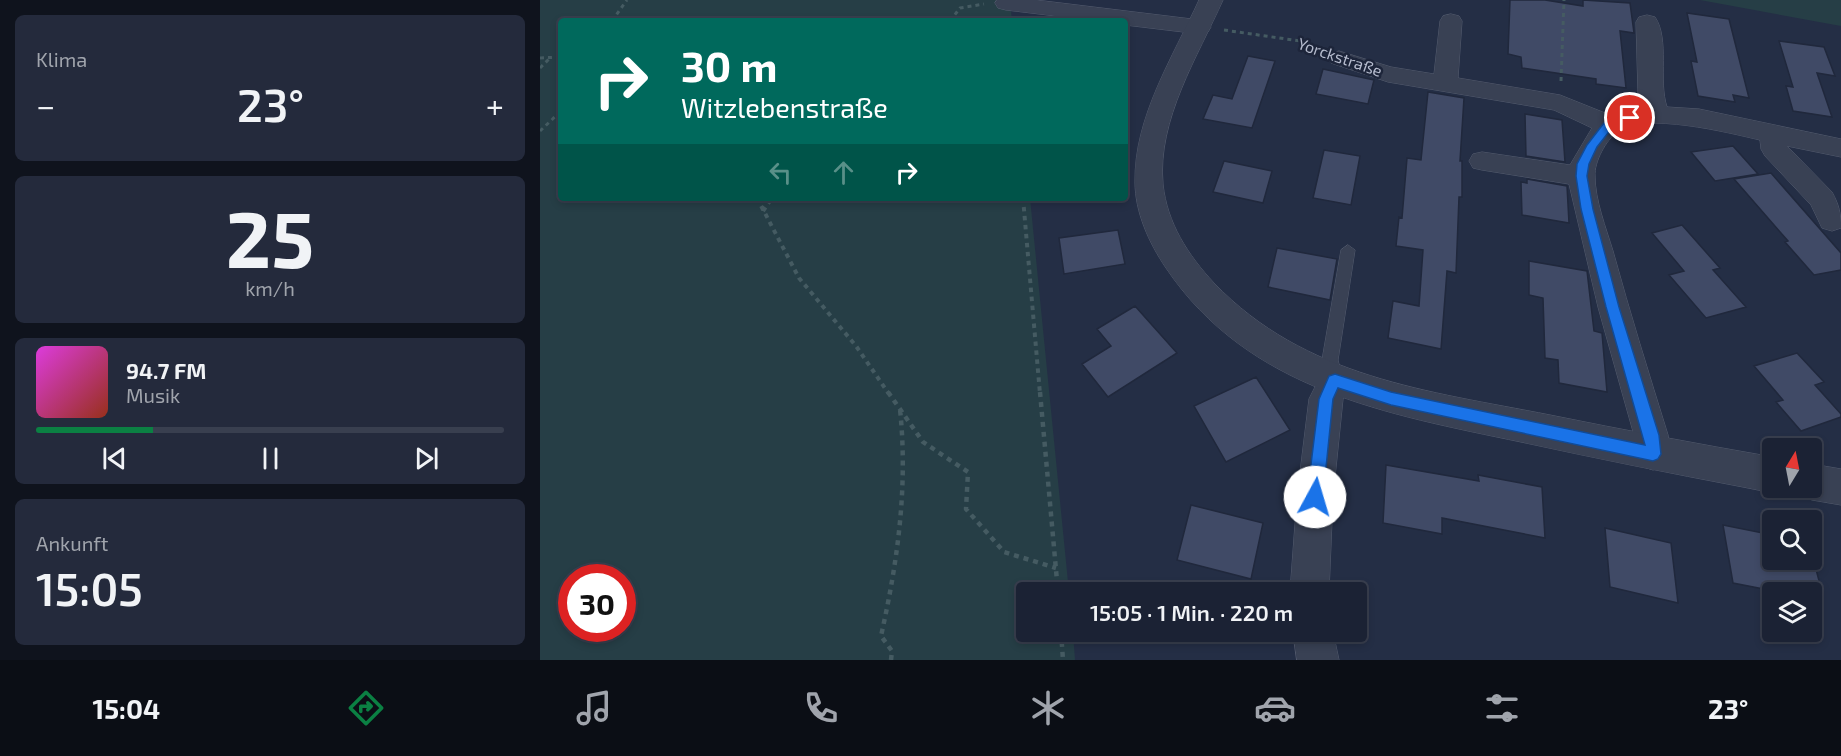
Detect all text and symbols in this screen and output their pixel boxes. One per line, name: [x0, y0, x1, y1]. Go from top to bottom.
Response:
street label: Yorckstraße: [1295, 33, 1385, 80]
text: 30 m: [681, 40, 777, 90]
icon: right: [582, 42, 660, 120]
text: Klima: [36, 47, 87, 71]
text: 23°: [237, 77, 304, 131]
text: −: [36, 85, 55, 125]
text: +: [486, 85, 504, 125]
text: Witzlebenstraße: [681, 91, 888, 123]
pin: [1604, 92, 1655, 143]
icon: arrive: [1613, 101, 1646, 134]
icon: left: [764, 156, 797, 189]
icon: ahead: [827, 156, 860, 189]
icon: right: [890, 156, 923, 189]
text: 25: [226, 190, 314, 284]
text: km/h: [245, 276, 295, 300]
text: 94.7 FM: [126, 357, 206, 383]
text: Musik: [126, 383, 180, 407]
north arrow: [1762, 438, 1822, 498]
map controls: [1762, 438, 1822, 642]
icon: previous: [98, 442, 131, 475]
icon: pause: [254, 442, 287, 475]
icon: next: [410, 442, 443, 475]
position arrow: [1283, 465, 1347, 529]
button: search: [1762, 510, 1822, 570]
text: Ankunft: [36, 531, 108, 555]
text: 15:05: [36, 561, 143, 615]
speed limit sign: 30: [558, 564, 636, 642]
button: layers: [1762, 582, 1822, 642]
text: 15:05 · 1 Min. · 220 m: [1090, 599, 1293, 625]
icon: directions: [345, 687, 387, 729]
icon: music: [573, 687, 615, 729]
icon: phone: [800, 687, 842, 729]
icon: climate: [1027, 687, 1069, 729]
icon: car: [1254, 687, 1296, 729]
icon: filters: [1481, 687, 1523, 729]
text: 15:04: [93, 692, 160, 724]
text: 23°: [1708, 692, 1748, 724]

